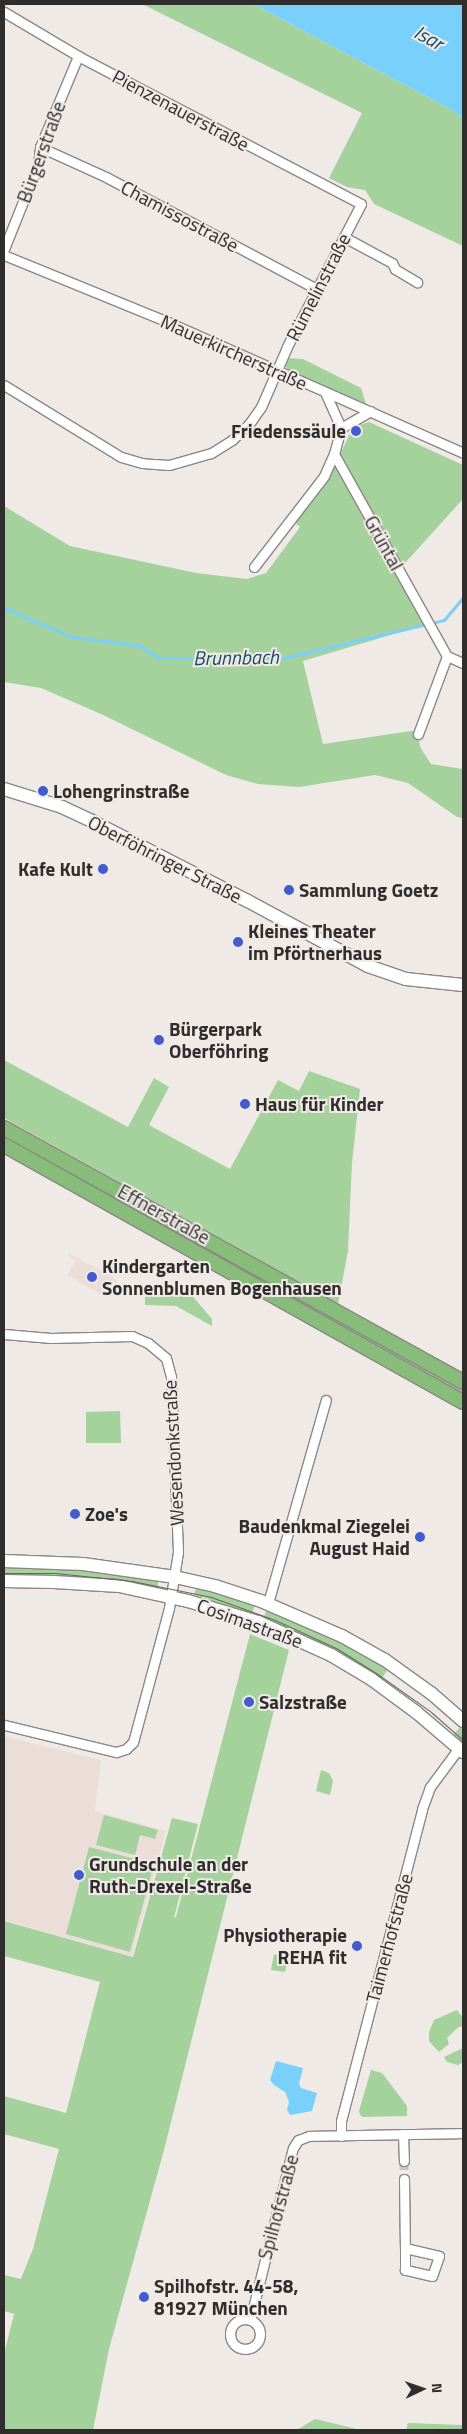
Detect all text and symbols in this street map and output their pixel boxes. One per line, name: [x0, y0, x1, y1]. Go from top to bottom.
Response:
water label: Isar: [410, 19, 448, 55]
street label: Pienzenauerstraße: [109, 64, 253, 156]
street label: Bürgerstraße: [12, 98, 70, 206]
street label: Chamissostraße: [117, 175, 243, 257]
street label: Rümelinstraße: [281, 229, 355, 345]
street label: Mauerkircherstraße: [157, 309, 311, 395]
place label: Friedenssäule: [231, 420, 346, 442]
marker: Friedenssäule: [350, 425, 362, 437]
street label: Grüntal: [360, 512, 408, 574]
water label: Brunnbach: [193, 644, 279, 670]
place label: Lohengrinstraße: [53, 780, 189, 802]
marker: Lohengrinstraße: [37, 785, 49, 797]
street label: Oberföhringer Straße: [84, 810, 246, 908]
place label: Kafe Kult: [18, 858, 93, 880]
marker: Kafe Kult: [97, 863, 109, 875]
place label: Sammlung Goetz: [299, 879, 438, 901]
marker: Sammlung Goetz: [283, 884, 295, 896]
place label: Kleines Theater im Pförtnerhaus: [248, 920, 382, 964]
marker: Kleines Theater im Pförtnerhaus: [232, 936, 244, 948]
place label: Bürgerpark Oberföhring: [169, 1018, 268, 1062]
marker: Bürgerpark Oberföhring: [153, 1034, 165, 1046]
place label: Haus für Kinder: [255, 1093, 384, 1115]
marker: Haus für Kinder: [239, 1098, 251, 1110]
street label: Effnerstraße: [114, 1179, 214, 1249]
place label: Kindergarten Sonnenblumen Bogenhausen: [102, 1255, 342, 1299]
marker: Kindergarten Sonnenblumen Bogenhausen: [86, 1271, 98, 1283]
street label: Wesendonkstraße: [158, 1379, 188, 1527]
place label: Zoe's: [85, 1503, 128, 1525]
marker: Zoe's: [69, 1508, 81, 1520]
place label: Baudenkmal Ziegelei August Haid: [239, 1515, 410, 1559]
marker: Baudenkmal Ziegelei August Haid: [414, 1531, 426, 1543]
street label: Cosimastraße: [194, 1593, 306, 1653]
place label: Salzstraße: [259, 1691, 347, 1713]
marker: Salzstraße: [243, 1696, 255, 1708]
place label: Grundschule an der Ruth-Drexel-Straße: [89, 1853, 252, 1897]
marker: Grundschule an der Ruth-Drexel-Straße: [73, 1869, 85, 1881]
street label: Taimerhofstraße: [361, 1871, 417, 2005]
place label: Physiotherapie REHA fit: [223, 1924, 347, 1968]
marker: Physiotherapie REHA fit: [351, 1940, 363, 1952]
street label: Spilhofstraße: [253, 2152, 303, 2262]
place label: Spilhofstr. 44-58, 81927 München: [154, 2275, 298, 2319]
marker: Spilhofstr. 44-58, 81927 München: [138, 2291, 150, 2303]
north arrow: [397, 2364, 447, 2414]
text: N: [427, 2383, 448, 2394]

